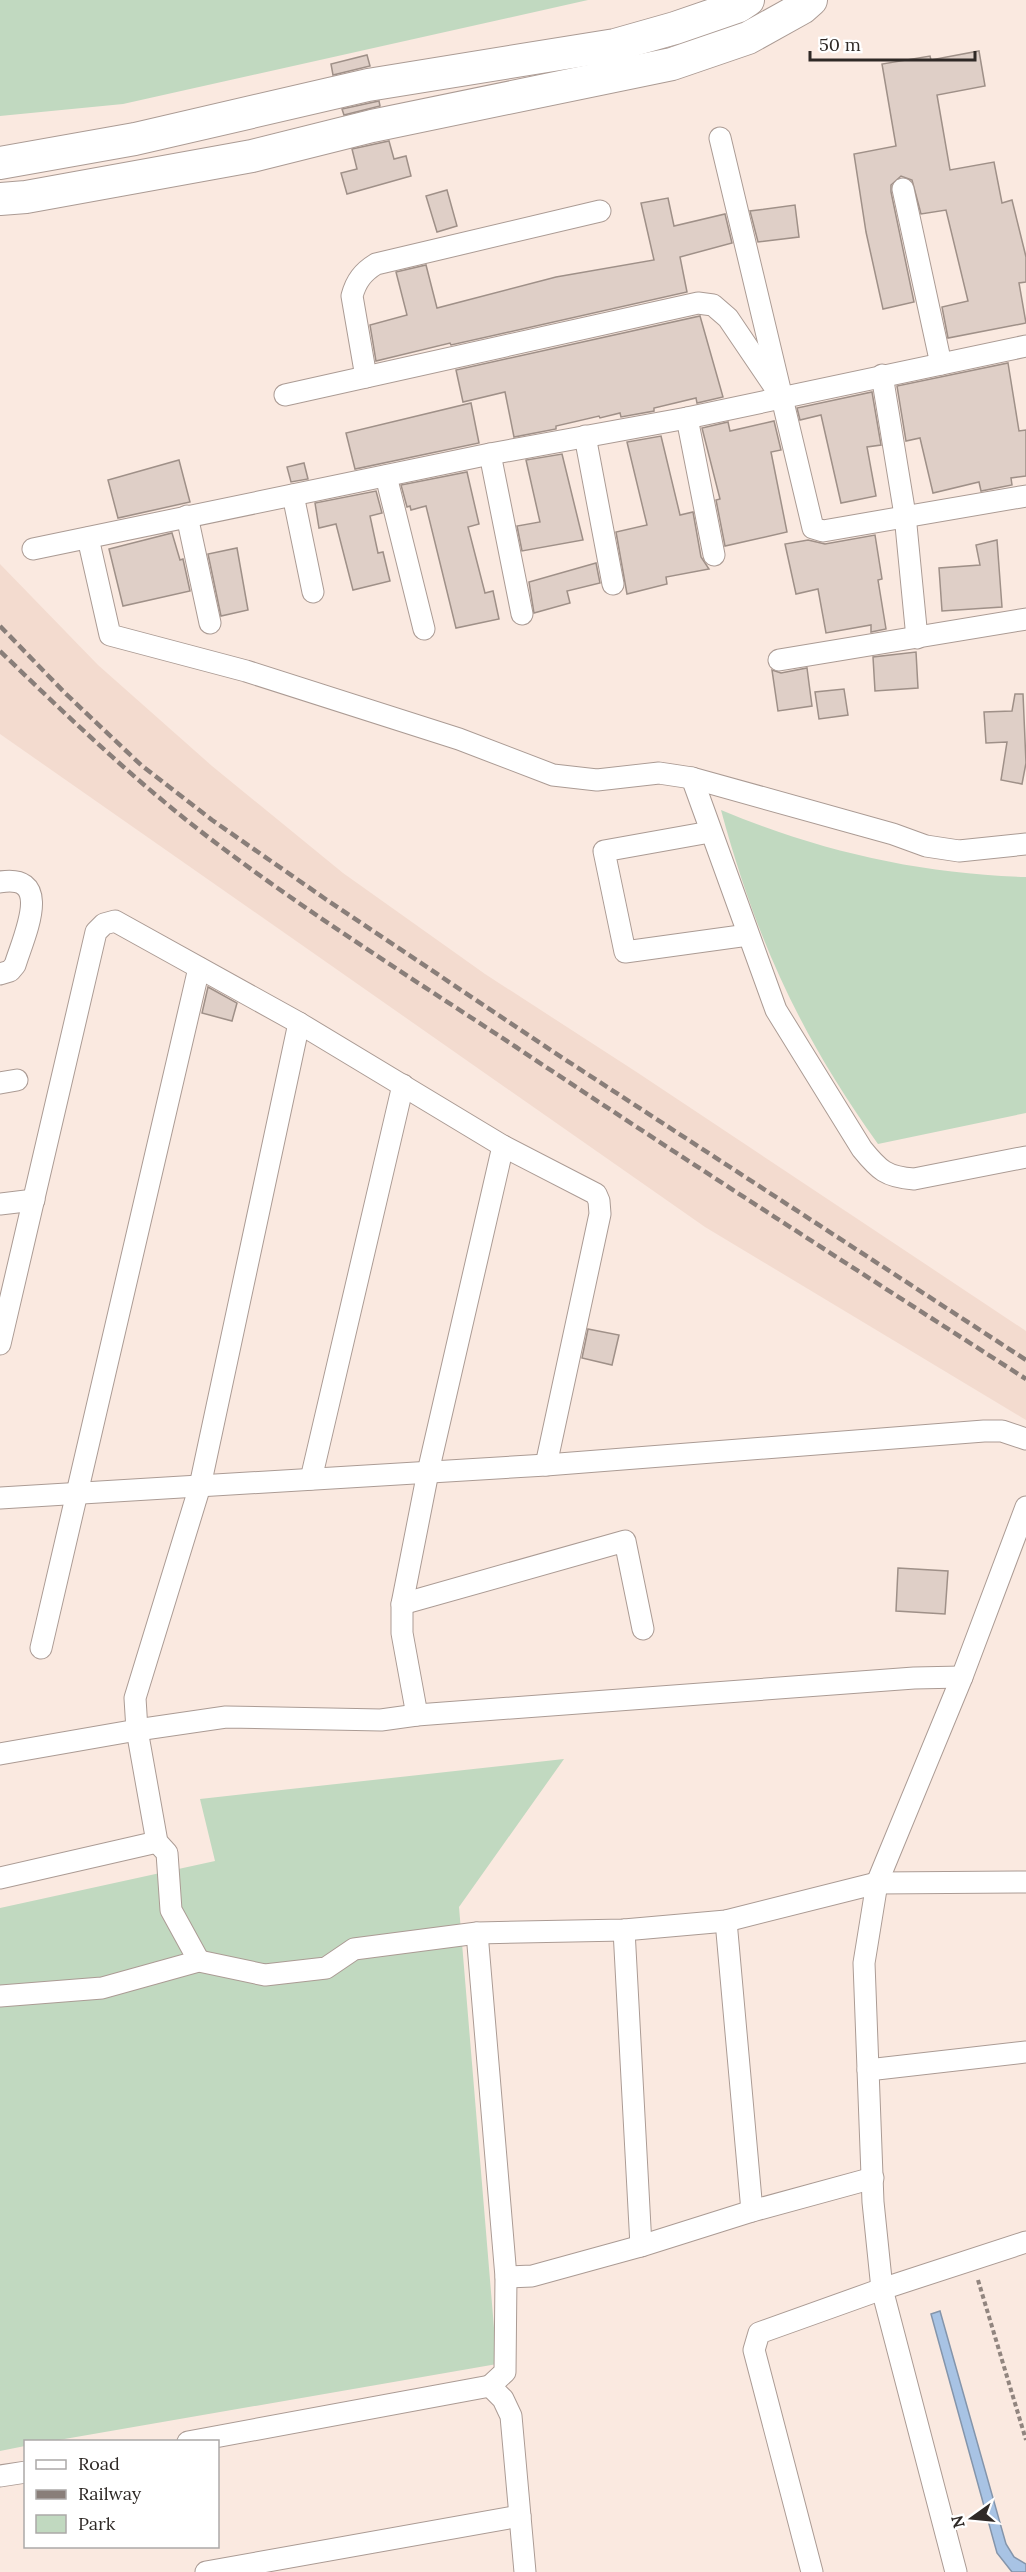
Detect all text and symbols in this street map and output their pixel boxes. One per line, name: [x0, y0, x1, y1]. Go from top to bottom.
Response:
scale bar: [810, 24, 975, 62]
text: 50 m: [819, 33, 861, 56]
legend: [24, 2440, 219, 2548]
text: Road: [78, 2452, 120, 2475]
text: Railway: [78, 2482, 142, 2505]
north arrow: [942, 2488, 1002, 2548]
text: Park: [78, 2512, 116, 2535]
text: N: [946, 2513, 969, 2530]

